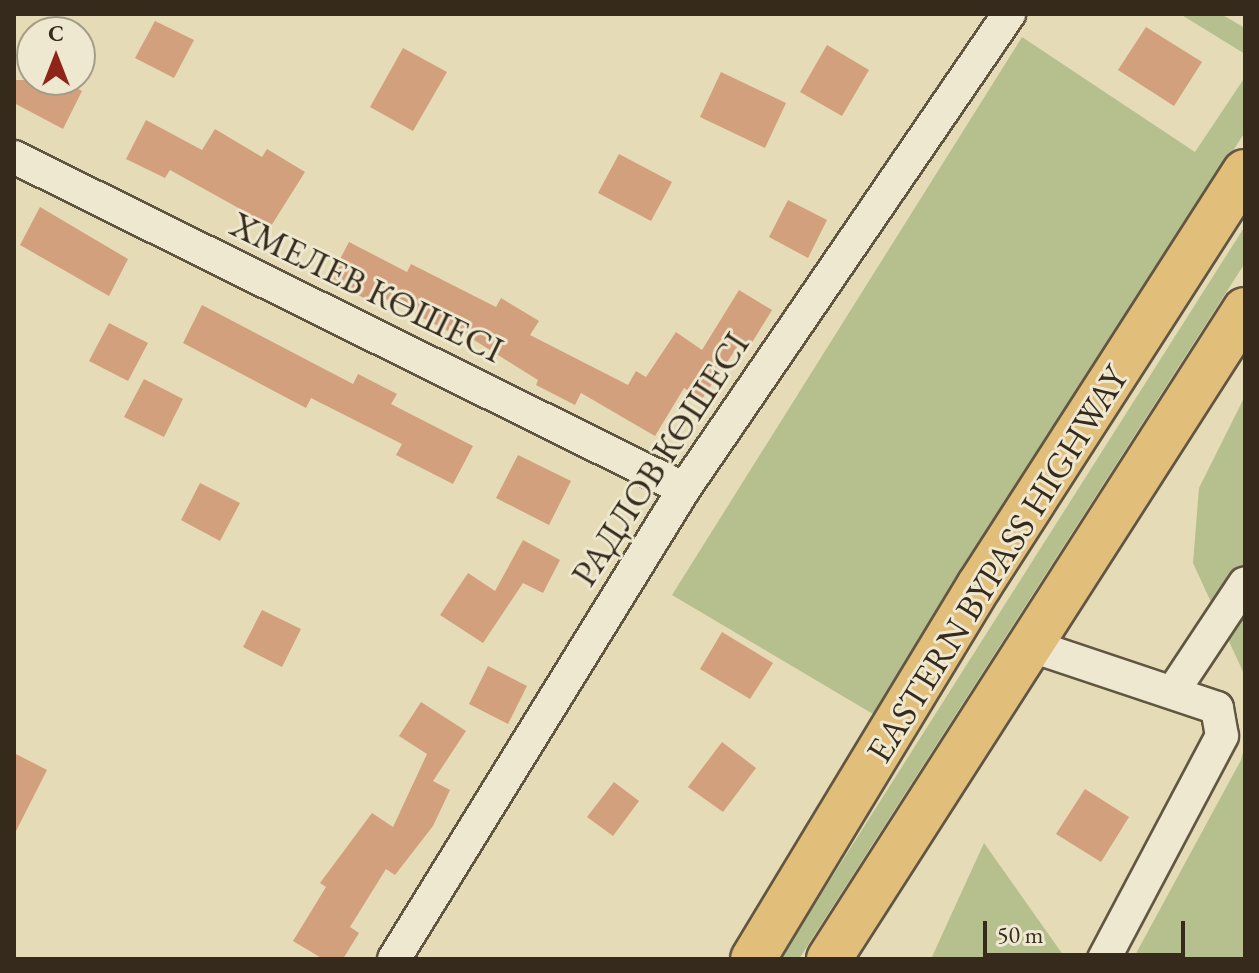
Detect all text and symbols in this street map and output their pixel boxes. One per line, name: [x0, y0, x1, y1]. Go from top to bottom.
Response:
north arrow: [16, 16, 96, 96]
text: С: [48, 19, 64, 48]
street label: ХМЕЛЕВ КӨШЕСІ: [224, 202, 510, 372]
street label: РАДЛОВ КӨШЕСІ: [562, 324, 758, 594]
street label: EASTERN BYPASS HIGHWAY: [857, 358, 1137, 770]
scale bar: [987, 905, 1189, 955]
text: 50 m: [997, 919, 1044, 950]

